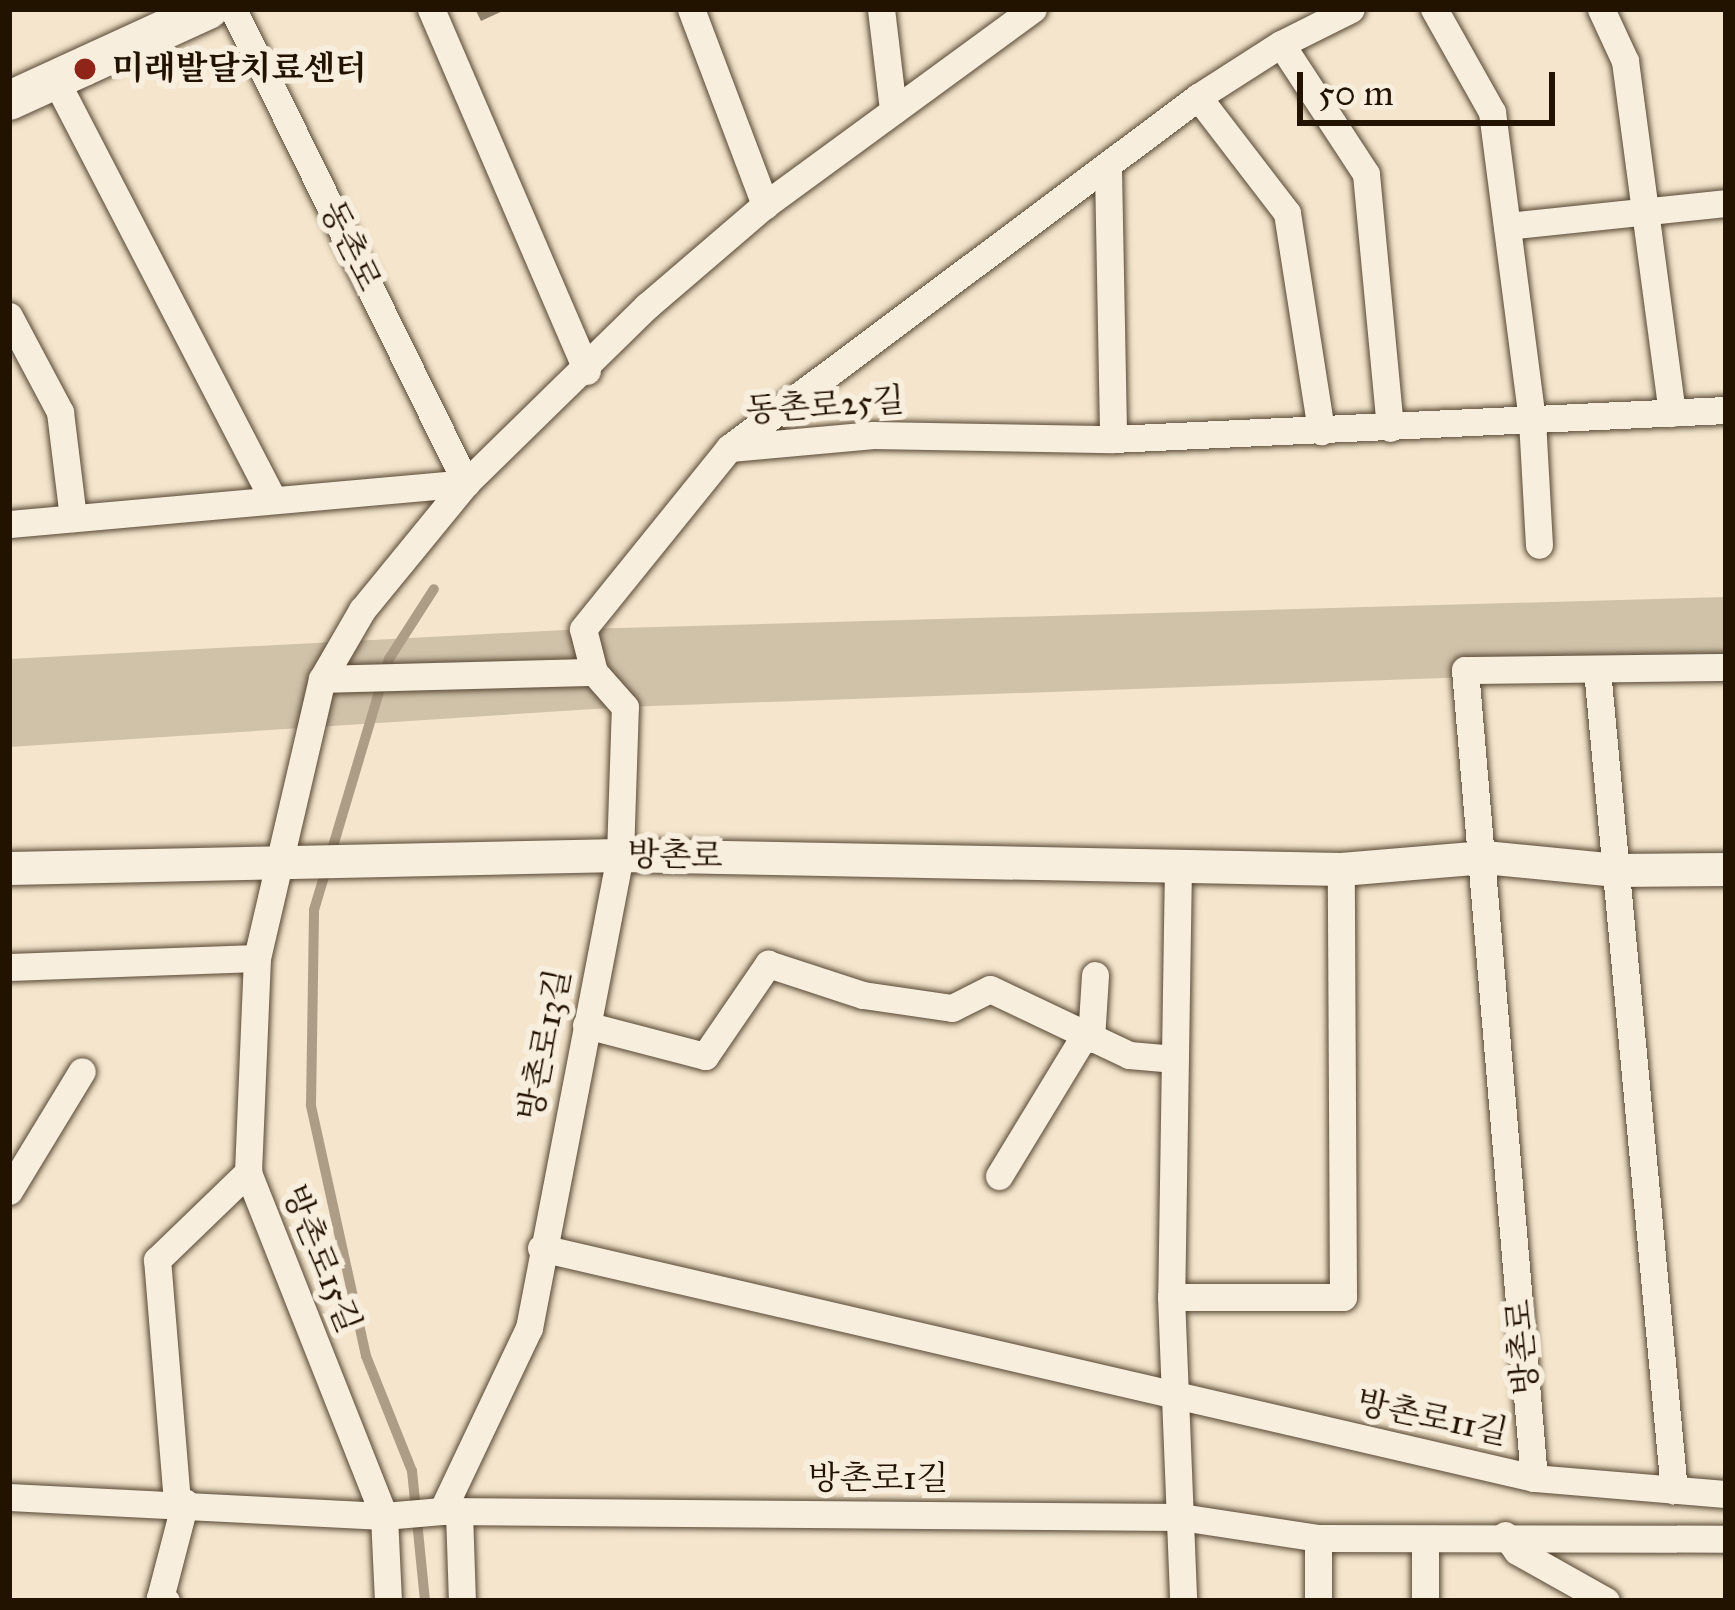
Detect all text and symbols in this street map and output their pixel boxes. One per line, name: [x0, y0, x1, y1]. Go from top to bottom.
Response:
scale bar: [1303, 48, 1561, 122]
place label: 미래발달치료센터: [112, 49, 367, 89]
marker: 미래발달치료센터: [69, 53, 101, 85]
text: 50 m: [1318, 71, 1394, 115]
street label: 동촌로: [311, 194, 389, 298]
street label: 동촌로25길: [744, 381, 906, 431]
street label: 방촌로: [627, 835, 723, 877]
street label: 방촌로13길: [511, 966, 579, 1124]
street label: 방촌로15길: [273, 1179, 369, 1339]
street label: 방촌로: [1499, 1298, 1547, 1396]
street label: 방촌로11길: [1353, 1383, 1511, 1453]
street label: 방촌로1길: [808, 1459, 948, 1499]

